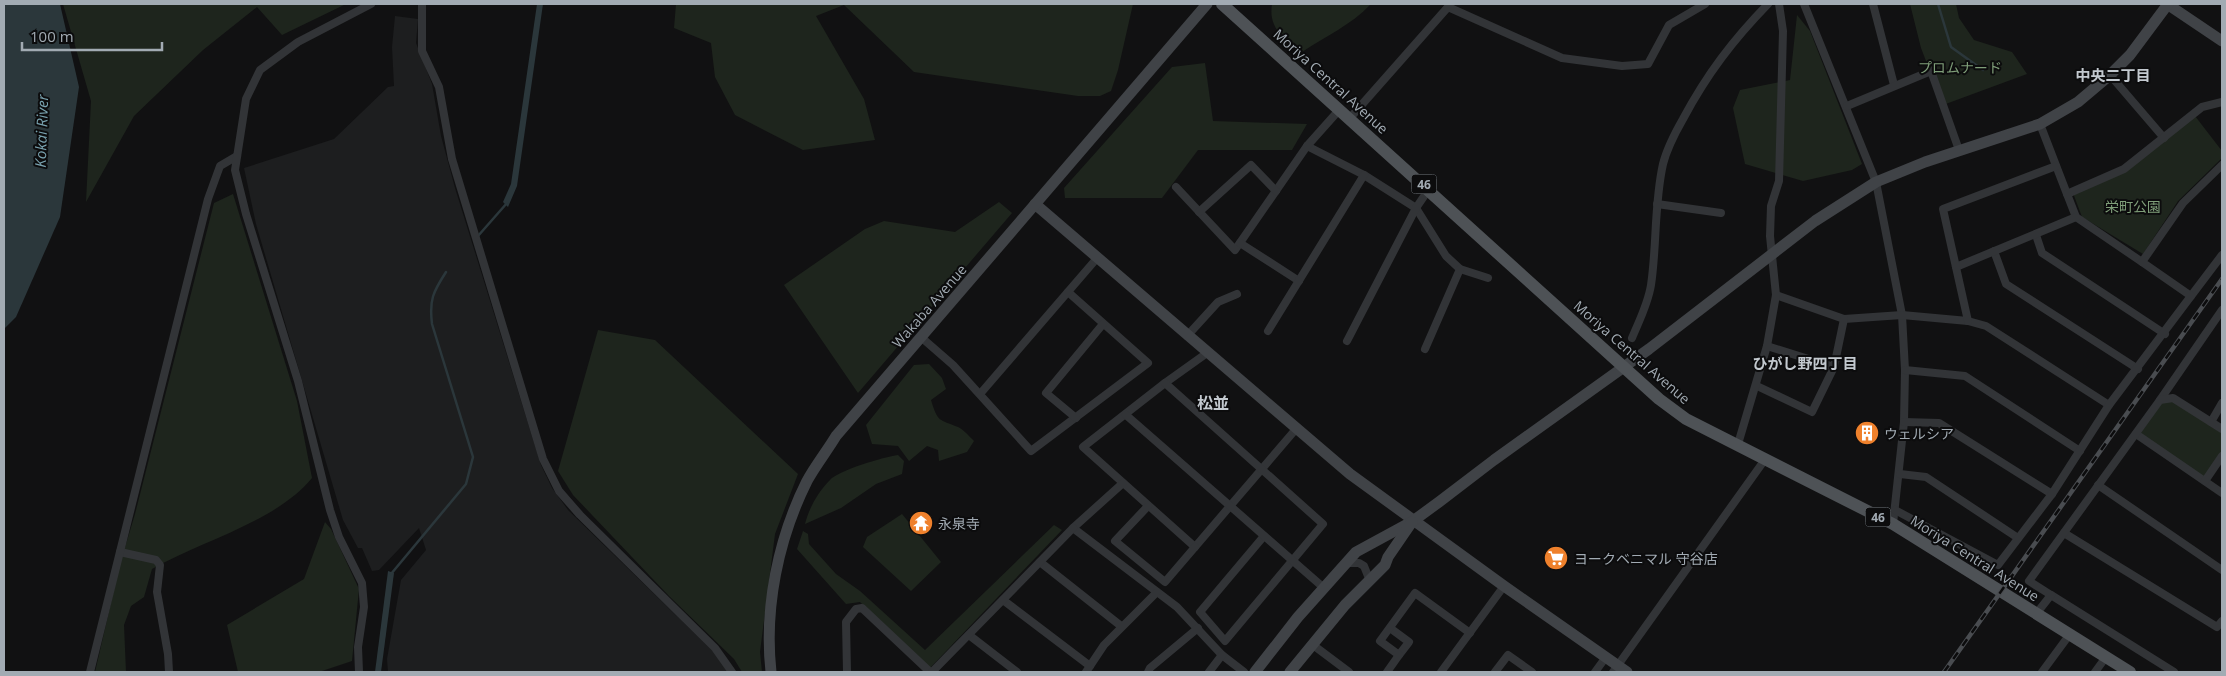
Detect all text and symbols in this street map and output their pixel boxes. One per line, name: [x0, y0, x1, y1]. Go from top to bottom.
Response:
scale bar: [22, 20, 162, 52]
street label: Moriya Central Avenue: [1270, 24, 1393, 138]
text: 100 m: [30, 26, 74, 46]
park label: プロムナード: [1918, 58, 2002, 77]
district label: 中央二丁目: [2075, 65, 2151, 85]
water label: Kokai River: [30, 93, 52, 168]
road number: 46: [1412, 174, 1436, 193]
park label: 栄町公園: [2105, 197, 2161, 216]
street label: Wakaba Avenue: [888, 260, 971, 352]
street label: Moriya Central Avenue: [1570, 296, 1694, 408]
district label: ひがし野四丁目: [1752, 353, 1858, 373]
district label: 松並: [1197, 392, 1229, 414]
building icon: ウェルシア: [1854, 420, 1880, 446]
place label: ウェルシア: [1884, 424, 1954, 443]
road number: 46: [1866, 508, 1890, 526]
temple icon: 永泉寺: [908, 510, 934, 536]
street label: Moriya Central Avenue: [1907, 511, 2043, 605]
place label: 永泉寺: [938, 514, 980, 533]
supermarket icon: ヨークベニマル 守谷店: [1543, 545, 1569, 571]
place label: ヨークベニマル 守谷店: [1574, 549, 1718, 568]

